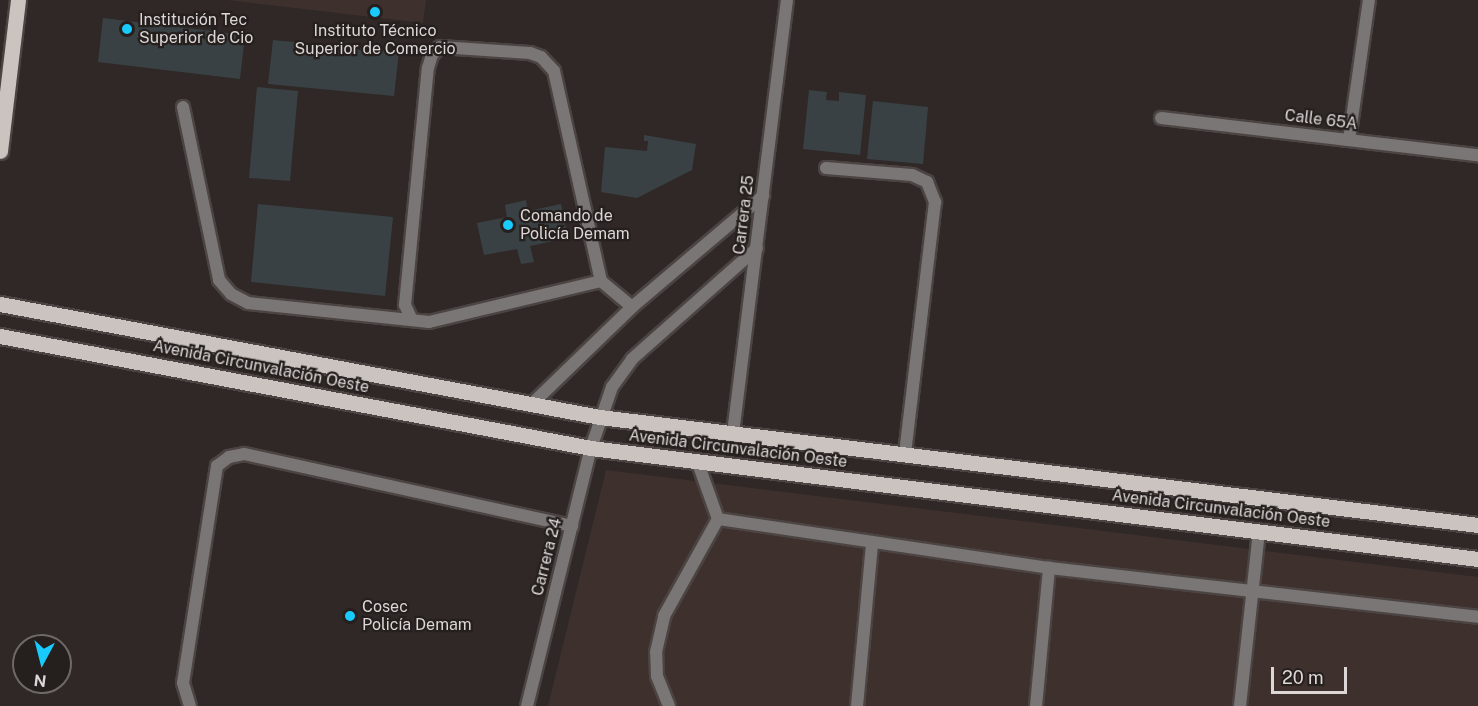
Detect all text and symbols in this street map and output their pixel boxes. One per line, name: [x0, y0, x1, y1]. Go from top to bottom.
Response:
marker: Instituto Técnico Superior de Comercio: [368, 5, 382, 19]
place label: Institución Tec Superior de Cio: [139, 10, 254, 48]
place label: Instituto Técnico Superior de Comercio: [294, 21, 456, 59]
marker: Institución Tec Superior de Cio: [120, 22, 134, 36]
street label: Calle 65A: [1283, 106, 1359, 134]
street label: Carrera 25: [730, 174, 758, 256]
place label: Comando de Policía Demam: [520, 206, 630, 244]
marker: Comando de Policía Demam: [501, 218, 515, 232]
street label: Avenida Circunvalación Oeste: [151, 337, 371, 397]
street label: Avenida Circunvalación Oeste: [628, 426, 848, 472]
street label: Avenida Circunvalación Oeste: [1111, 486, 1331, 532]
street label: Carrera 24: [528, 516, 566, 598]
place label: Cosec Policía Demam: [362, 597, 472, 635]
marker: Cosec Policía Demam: [343, 609, 357, 623]
north arrow: [12, 634, 72, 694]
scale bar: [1274, 655, 1350, 693]
text: 20 m: [1282, 667, 1324, 688]
text: N: [33, 670, 47, 691]

